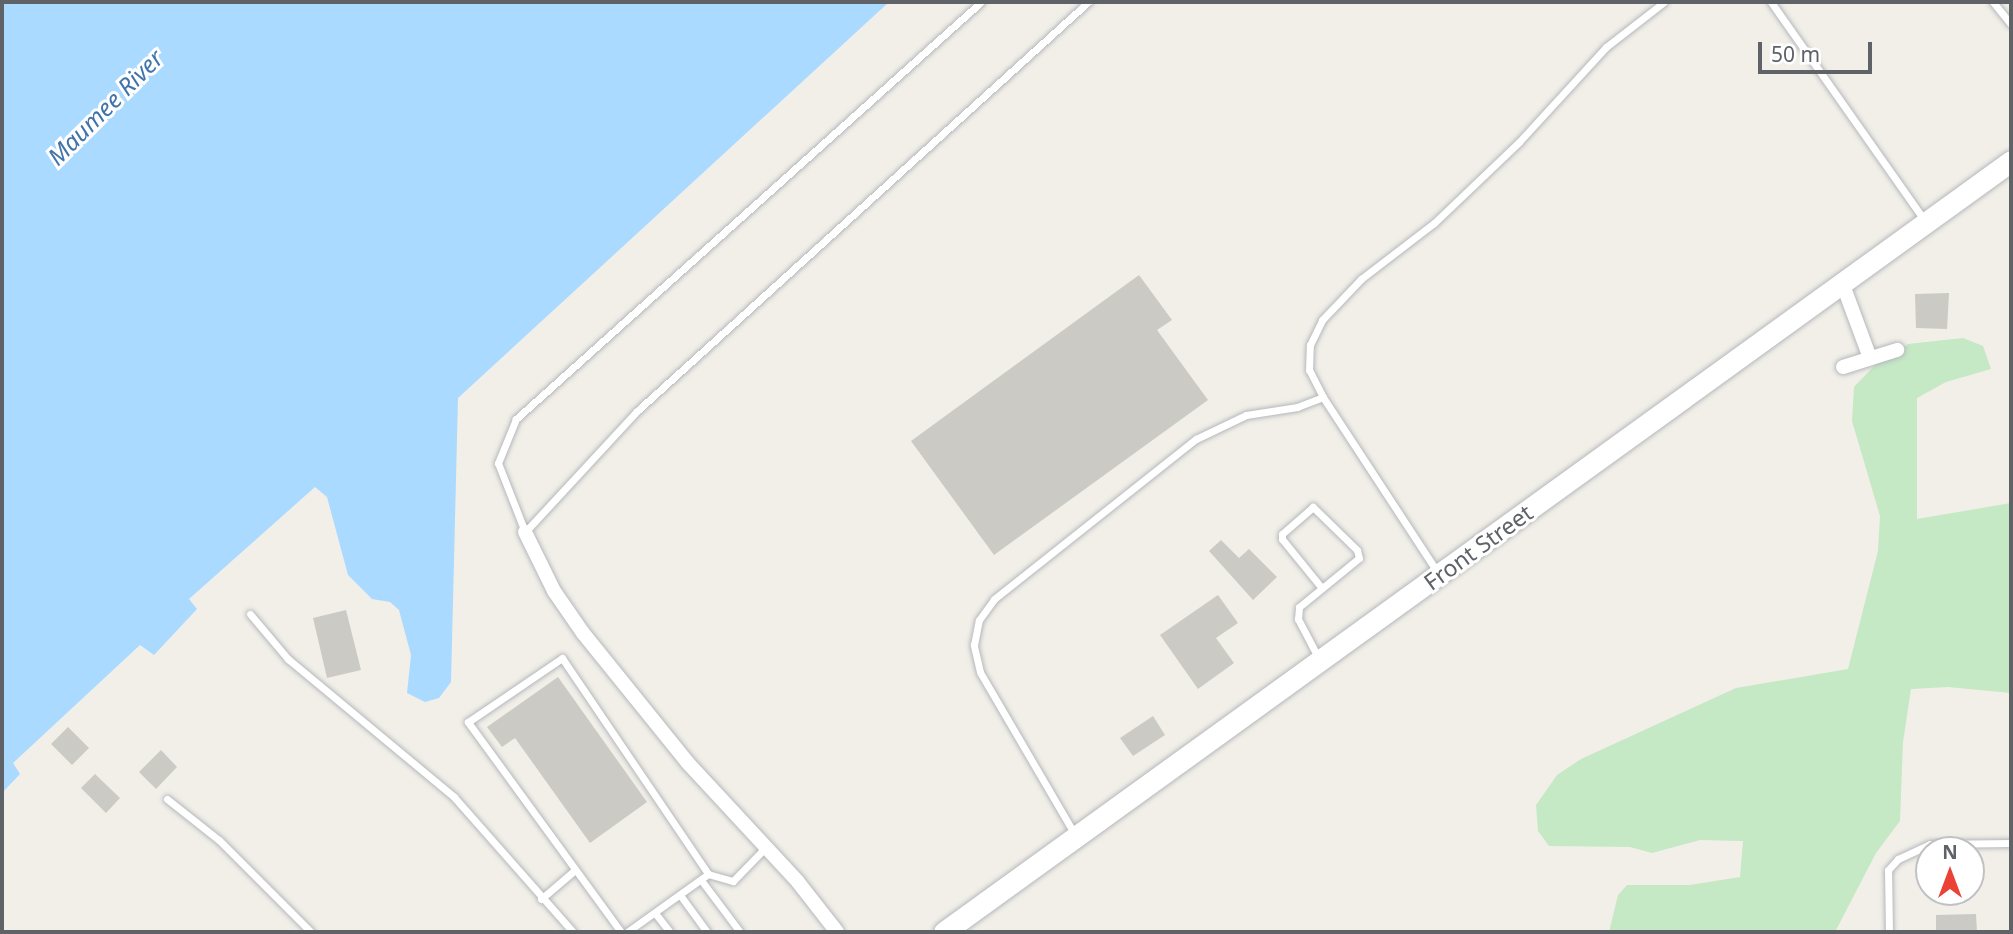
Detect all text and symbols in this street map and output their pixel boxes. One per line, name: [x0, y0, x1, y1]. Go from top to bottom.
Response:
scale bar: [1761, 28, 1875, 72]
text: 50 m: [1771, 40, 1820, 68]
water label: Maumee River: [41, 43, 169, 171]
street label: Front Street: [1418, 498, 1538, 596]
north arrow: [1915, 836, 1985, 906]
text: N: [1942, 839, 1958, 865]

